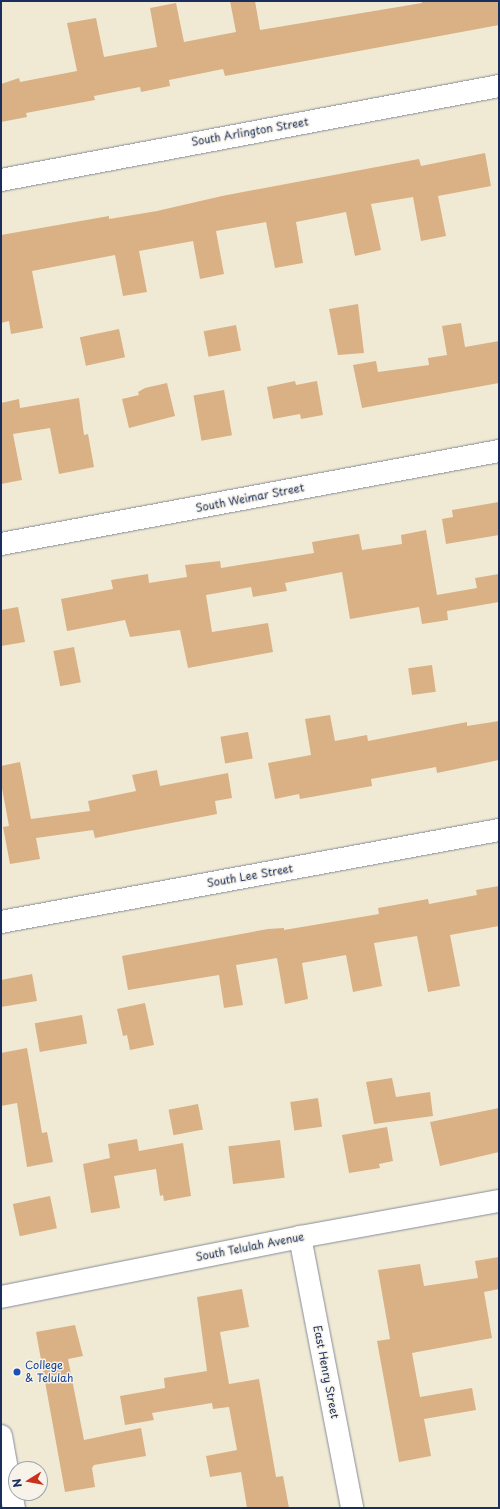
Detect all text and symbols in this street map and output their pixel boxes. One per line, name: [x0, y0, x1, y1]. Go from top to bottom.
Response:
street label: South Arlington Street: [190, 115, 310, 149]
street label: South Weimar Street: [194, 481, 306, 515]
street label: South Lee Street: [205, 862, 295, 890]
street label: South Telulah Avenue: [194, 1230, 306, 1264]
street label: East Henry Street: [310, 1324, 342, 1420]
place label: College & Telulah: [25, 1359, 74, 1385]
marker: College & Telulah: [12, 1367, 22, 1377]
north arrow: [8, 1461, 48, 1501]
text: N: [8, 1477, 26, 1489]

